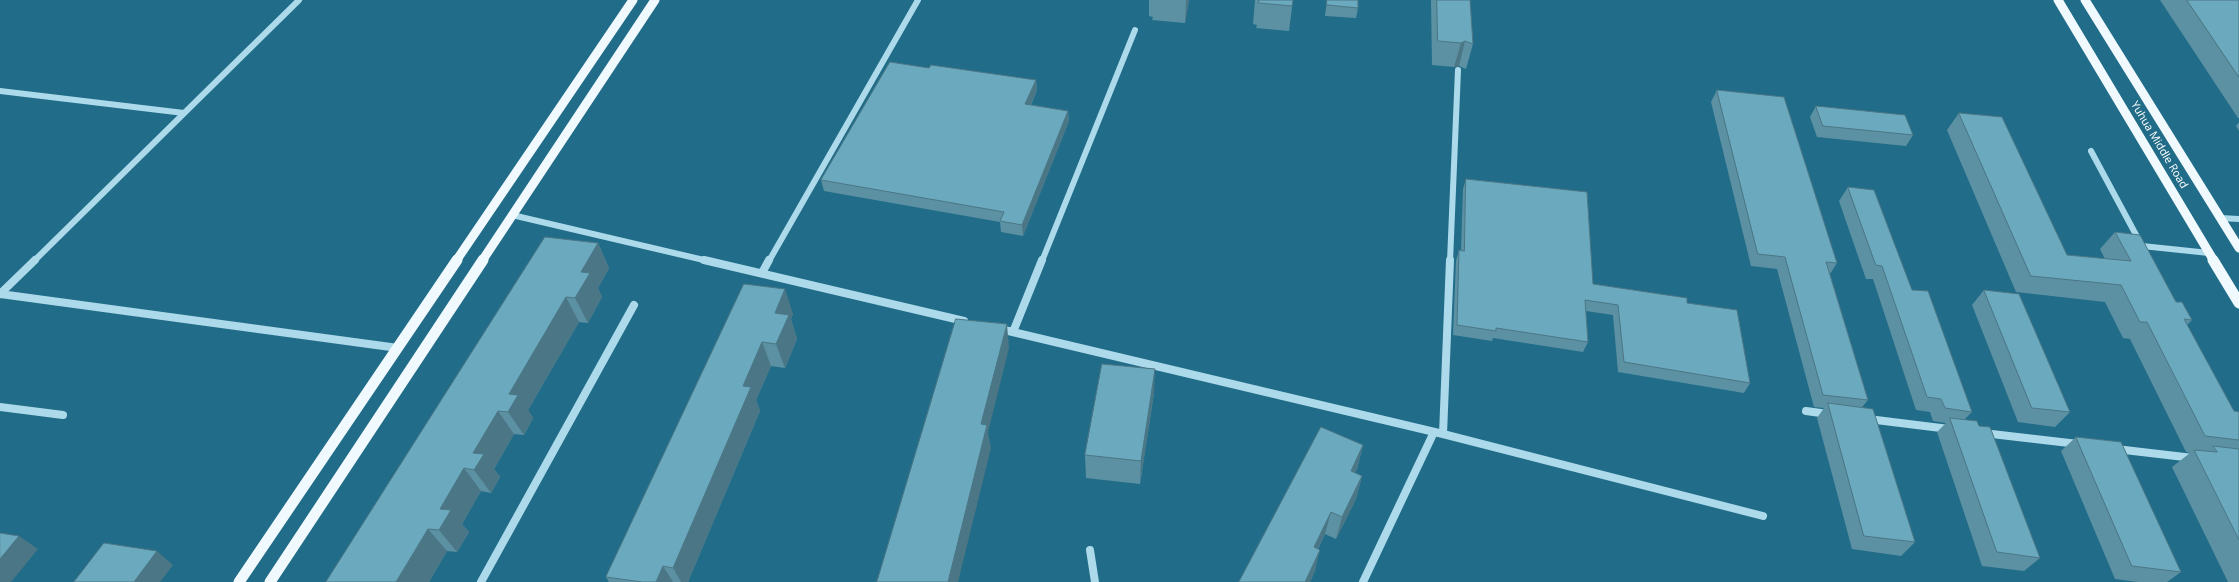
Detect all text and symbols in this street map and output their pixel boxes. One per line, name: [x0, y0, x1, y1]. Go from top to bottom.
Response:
street label: Yuhua Middle Road: [2128, 99, 2190, 191]

